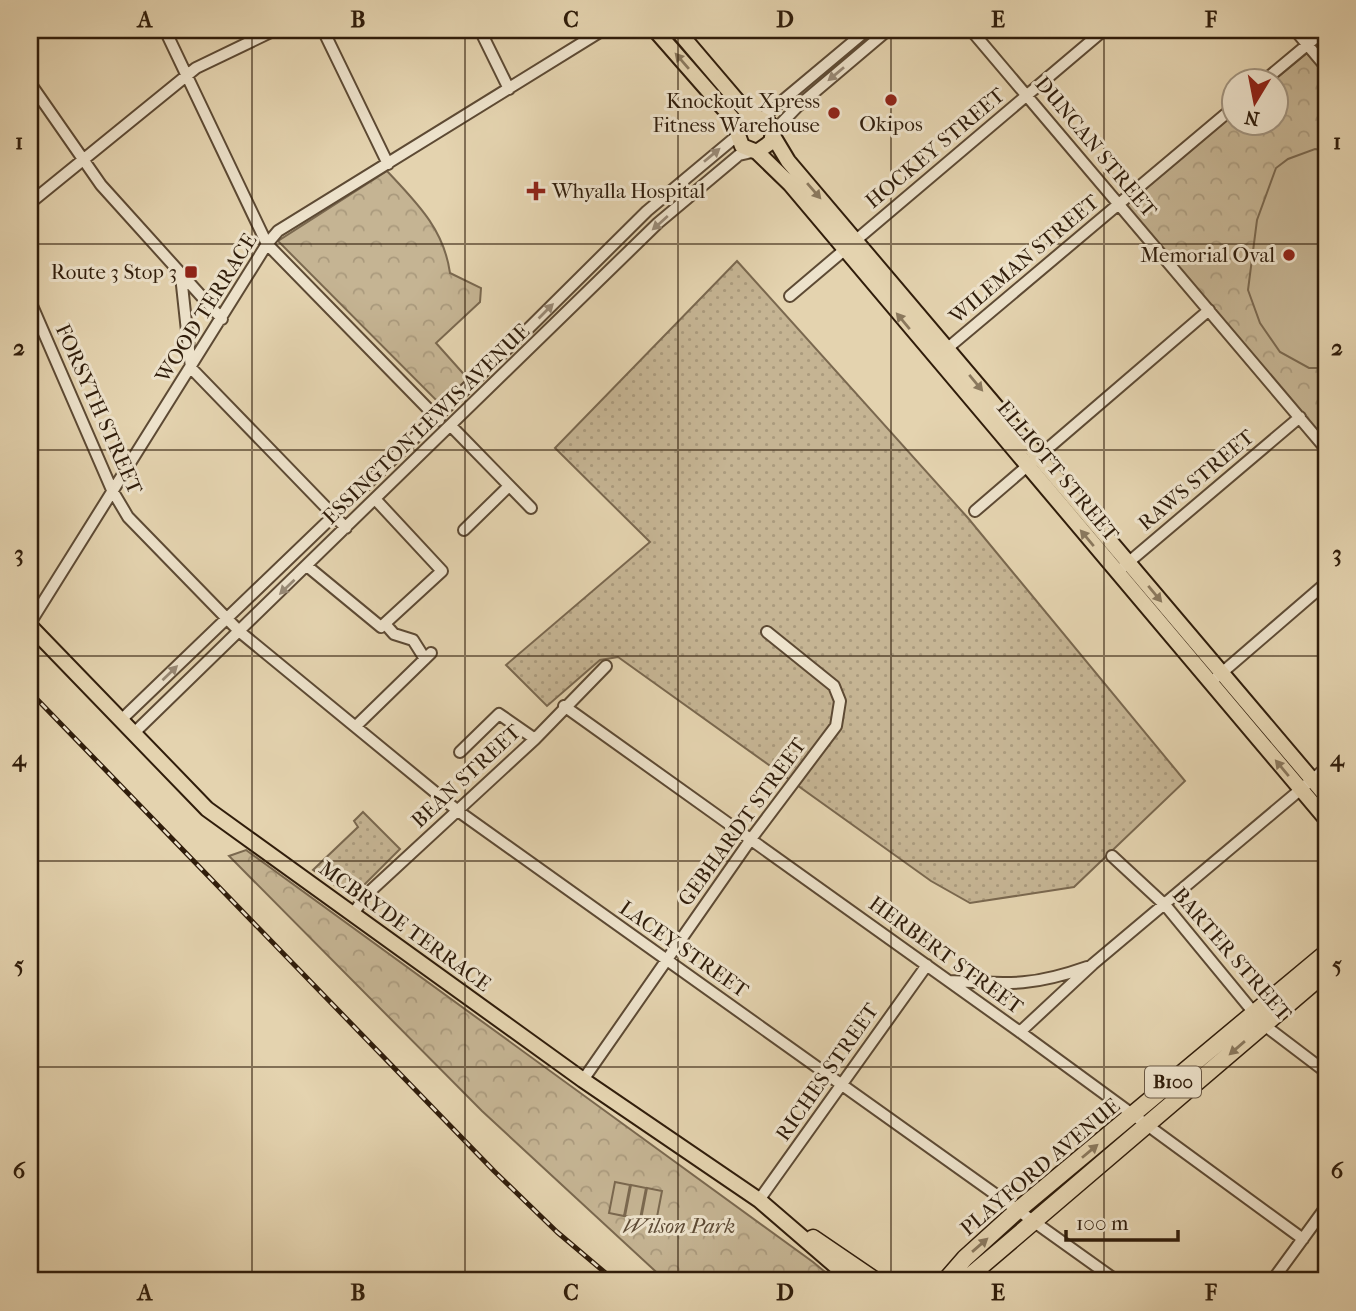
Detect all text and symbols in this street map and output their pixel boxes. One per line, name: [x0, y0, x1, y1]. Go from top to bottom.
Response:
text: A: [136, 6, 154, 33]
text: B: [351, 6, 366, 33]
text: C: [563, 6, 579, 33]
text: D: [776, 6, 794, 33]
text: E: [991, 6, 1005, 33]
text: F: [1204, 6, 1218, 33]
one-way arrow: [675, 52, 690, 69]
one-way arrow: [828, 66, 845, 81]
north arrow: [1220, 66, 1290, 136]
street label: DUNCAN STREET: [1030, 72, 1162, 223]
street label: HOCKEY STREET: [861, 82, 1010, 213]
place label: Knockout Xpress Fitness Warehouse: [653, 89, 820, 137]
marker: Okipos: [883, 92, 899, 108]
marker: Knockout Xpress Fitness Warehouse: [826, 105, 842, 121]
text: N: [1243, 106, 1261, 130]
place label: Okipos: [859, 112, 923, 136]
text: 1: [15, 128, 23, 155]
text: 1: [1333, 128, 1341, 155]
one-way arrow: [703, 147, 721, 163]
place label: Whyalla Hospital: [551, 179, 705, 203]
marker: Whyalla Hospital: [526, 181, 546, 201]
one-way arrow: [806, 182, 822, 200]
street label: WILEMAN STREET: [944, 189, 1104, 329]
one-way arrow: [652, 214, 669, 230]
street label: WOOD TERRACE: [150, 229, 262, 388]
place label: Memorial Oval: [1140, 243, 1275, 267]
marker: Memorial Oval: [1281, 247, 1297, 263]
place label: Route 3 Stop 3: [51, 260, 177, 284]
marker: Route 3 Stop 3: [183, 264, 199, 280]
one-way arrow: [538, 303, 555, 320]
one-way arrow: [895, 312, 911, 330]
street label: ESSINGTON LEWIS AVENUE: [318, 319, 534, 529]
street label: FORSYTH STREET: [51, 320, 148, 498]
text: 2: [13, 334, 25, 361]
text: 2: [1331, 334, 1343, 361]
one-way arrow: [968, 375, 983, 392]
street label: ELLIOTT STREET: [992, 396, 1124, 547]
street label: RAWS STREET: [1133, 424, 1259, 535]
one-way arrow: [1080, 529, 1095, 547]
text: 3: [14, 540, 24, 567]
text: 3: [1332, 540, 1342, 567]
one-way arrow: [278, 578, 295, 595]
one-way arrow: [1147, 586, 1162, 603]
one-way arrow: [162, 664, 179, 681]
street label: BEAN STREET: [406, 719, 526, 833]
street label: GEBHARDT STREET: [673, 733, 811, 911]
text: 4: [11, 745, 27, 772]
text: 4: [1329, 745, 1345, 772]
one-way arrow: [1275, 759, 1290, 776]
street label: MCBRYDE TERRACE: [315, 856, 495, 996]
street label: BARTER STREET: [1168, 883, 1297, 1026]
street label: HERBERT STREET: [864, 891, 1028, 1019]
street label: LACEY STREET: [615, 896, 754, 1003]
text: 5: [14, 951, 24, 978]
text: 5: [1332, 951, 1342, 978]
street label: RICHES STREET: [771, 998, 884, 1145]
one-way arrow: [1228, 1040, 1246, 1056]
road number: B100: [1145, 1066, 1201, 1098]
street label: PLAYFORD AVENUE: [955, 1093, 1125, 1241]
one-way arrow: [1080, 1144, 1098, 1159]
text: 6: [13, 1157, 26, 1184]
text: 6: [1331, 1157, 1344, 1184]
scale bar: [1066, 1199, 1178, 1243]
text: 100 m: [1076, 1211, 1129, 1235]
park label: Wilson Park: [623, 1214, 735, 1238]
one-way arrow: [972, 1238, 989, 1253]
text: A: [136, 1279, 154, 1306]
text: B: [351, 1279, 366, 1306]
text: C: [563, 1279, 579, 1306]
text: D: [776, 1279, 794, 1306]
text: E: [991, 1279, 1005, 1306]
text: F: [1204, 1279, 1218, 1306]

